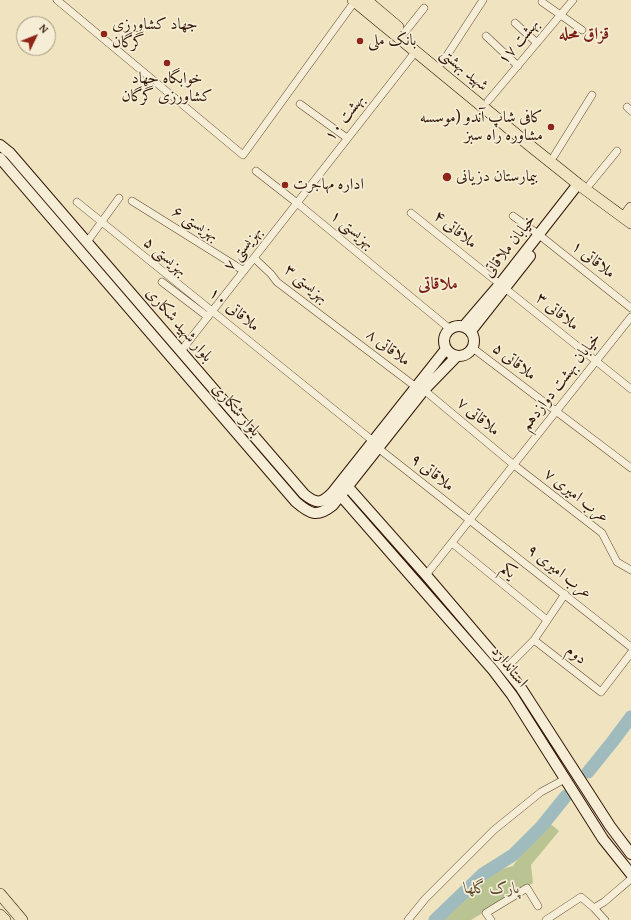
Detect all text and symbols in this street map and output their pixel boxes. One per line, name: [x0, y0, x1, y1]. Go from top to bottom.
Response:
place label: جهاد کشاورزی گرگان: [112, 15, 198, 53]
street label: بهشت ۱۷: [494, 15, 544, 69]
north arrow: [16, 16, 56, 56]
text: N: [36, 20, 52, 37]
district label: قزاق محله: [559, 25, 609, 45]
marker: جهاد کشاورزی گرگان: [99, 29, 109, 39]
place label: بانک ملی: [368, 31, 416, 51]
marker: بانک ملی: [355, 36, 365, 46]
street label: شهید بهشتی: [436, 44, 492, 96]
marker: خوابگاه جهاد کشاورزی گرگان: [162, 58, 172, 68]
place label: خوابگاه جهاد کشاورزی گرگان: [122, 69, 212, 107]
street label: بهشت ۱۰: [321, 91, 369, 145]
place label: کافی شاپ آندو (موسسه مشاوره راه سبز: [420, 108, 543, 146]
marker: کافی شاپ آندو (موسسه مشاوره راه سبز: [546, 122, 556, 132]
place label: بیمارستان دزیانی: [456, 167, 538, 187]
marker: بیمارستان دزیانی: [441, 171, 453, 183]
place label: اداره مهاجرت: [293, 175, 364, 195]
marker: اداره مهاجرت: [280, 180, 290, 190]
street label: بهزیستی ۶: [168, 202, 222, 246]
street label: بهزیستی ۱: [326, 206, 378, 254]
street label: ملاقاتی ۴: [429, 207, 481, 253]
street label: خیابان ملاقاتی: [479, 211, 541, 281]
street label: ۷ بهزیستی: [220, 223, 266, 275]
street label: ۵ بهزیستی: [139, 233, 191, 281]
street label: ملاقاتی ۱: [567, 237, 619, 283]
street label: ۳ بهزیستی: [280, 260, 332, 308]
district label: ملاقاتی: [418, 275, 458, 295]
street label: بلوار شهید شکاری: [141, 284, 217, 366]
street label: ۱۰ ملاقاتی: [205, 284, 263, 336]
street label: ملاقاتی ۳: [531, 289, 583, 335]
street label: ملاقاتی ۸: [362, 325, 414, 371]
street label: خیابان بهشت دوازدهم: [517, 329, 605, 435]
street label: ملاقاتی ۵: [488, 339, 540, 385]
street label: بلوار شکاری: [208, 379, 264, 441]
street label: ۷ ملاقاتی: [453, 393, 503, 441]
street label: ملاقاتی ۹: [406, 450, 458, 496]
street label: ۷ عرب امیری: [540, 465, 612, 527]
street label: ۹ عرب امیری: [523, 541, 595, 603]
street label: یکم: [496, 559, 520, 583]
street label: دوم: [562, 641, 590, 669]
street label: استاندارد: [487, 642, 531, 692]
park label: پارک گلها: [464, 879, 520, 899]

